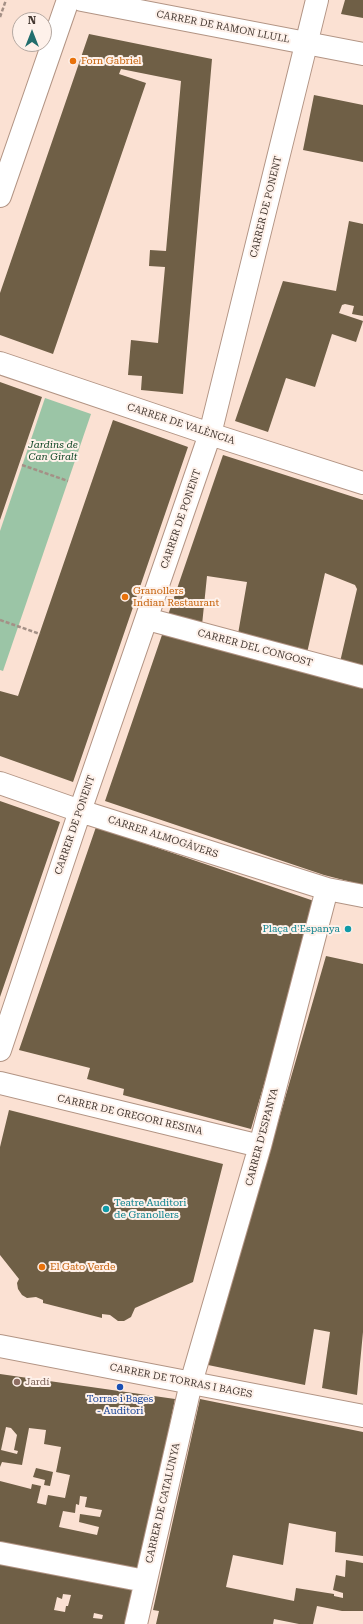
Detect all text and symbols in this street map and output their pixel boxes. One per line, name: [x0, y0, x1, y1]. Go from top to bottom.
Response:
street label: CARRER DE RAMON LLULL: [155, 8, 291, 46]
north arrow: [12, 12, 52, 52]
text: N: [28, 14, 36, 27]
place label: Forn Gabriel: [81, 55, 141, 67]
marker: Forn Gabriel: [68, 56, 78, 66]
street label: CARRER DE PONENT: [248, 155, 284, 259]
street label: CARRER DE VALÈNCIA: [126, 401, 236, 447]
park label: Jardins de Can Giralt: [28, 439, 78, 462]
street label: CARRER DE PONENT: [158, 468, 204, 570]
place label: Granollers Indian Restaurant: [133, 585, 219, 608]
marker: Granollers Indian Restaurant: [120, 592, 130, 602]
street label: CARRER DEL CONGOST: [196, 627, 314, 669]
street label: CARRER DE PONENT: [52, 774, 98, 876]
street label: CARRER ALMOGÀVERS: [106, 813, 220, 861]
place label: Plaça d'Espanya: [263, 923, 340, 935]
marker: Plaça d'Espanya: [343, 924, 353, 934]
street label: CARRER D'ESPANYA: [243, 1087, 281, 1187]
street label: CARRER DE GREGORI RESINA: [56, 1092, 204, 1138]
place label: Teatre Auditori de Granollers: [114, 1197, 186, 1220]
marker: Teatre Auditori de Granollers: [101, 1204, 111, 1214]
place label: El Gato Verde: [50, 1261, 115, 1273]
marker: El Gato Verde: [37, 1262, 47, 1272]
street label: CARRER DE TORRAS I BAGES: [109, 1361, 253, 1401]
place label: Jardí: [25, 1376, 49, 1388]
marker: Jardí: [12, 1377, 22, 1387]
marker: Torras i Bages - Auditori: [115, 1382, 125, 1392]
place label: Torras i Bages - Auditori: [87, 1393, 153, 1416]
street label: CARRER DE CATALUNYA: [143, 1442, 183, 1564]

